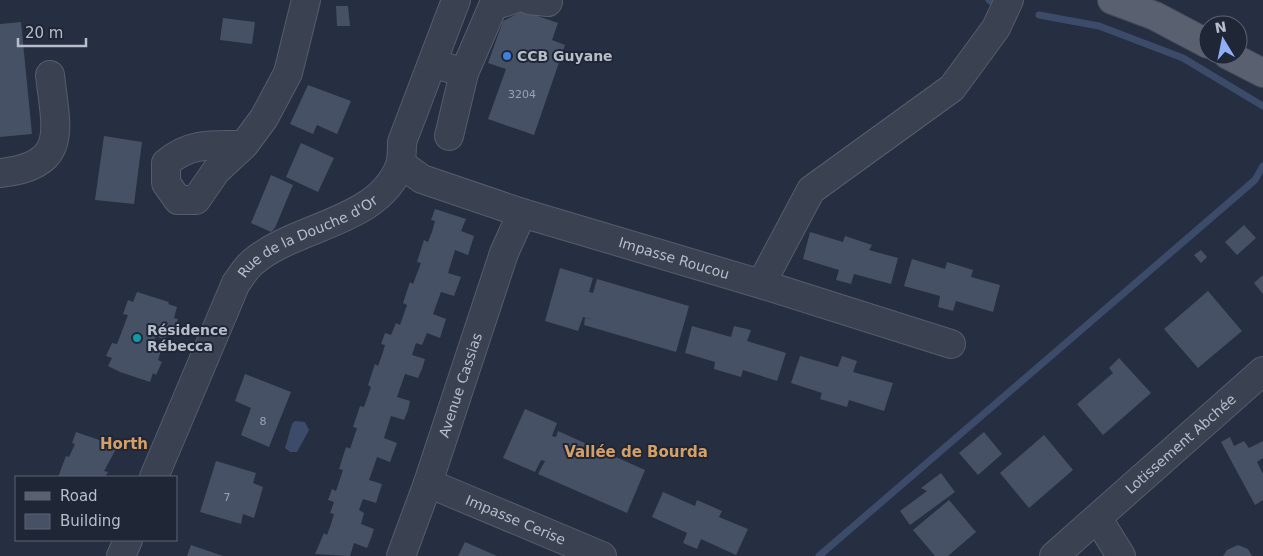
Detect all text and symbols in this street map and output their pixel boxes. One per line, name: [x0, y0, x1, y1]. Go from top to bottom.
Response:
scale bar: [18, 15, 85, 47]
north arrow: [1198, 15, 1248, 65]
text: N: [1214, 18, 1228, 36]
text: 20 m: [25, 24, 63, 42]
place label: CCB Guyane: [517, 48, 613, 64]
marker: CCB Guyane: [501, 50, 513, 62]
house number: 3204: [508, 88, 536, 101]
street label: Rue de la Douche d'Or: [235, 192, 381, 281]
street label: Impasse Roucou: [617, 234, 731, 282]
place label: Résidence Rébecca: [147, 322, 228, 354]
street label: Avenue Cassias: [436, 331, 485, 439]
marker: Résidence Rébecca: [131, 332, 143, 344]
street label: Lotissement Abchée: [1122, 391, 1239, 497]
house number: 8: [260, 415, 267, 428]
district label: Horth: [100, 435, 148, 453]
district label: Vallée de Bourda: [564, 443, 708, 461]
legend: [15, 476, 178, 541]
text: Road: [60, 487, 98, 505]
house number: 7: [224, 491, 231, 504]
street label: Impasse Cerise: [463, 492, 568, 548]
text: Building: [60, 512, 121, 530]

